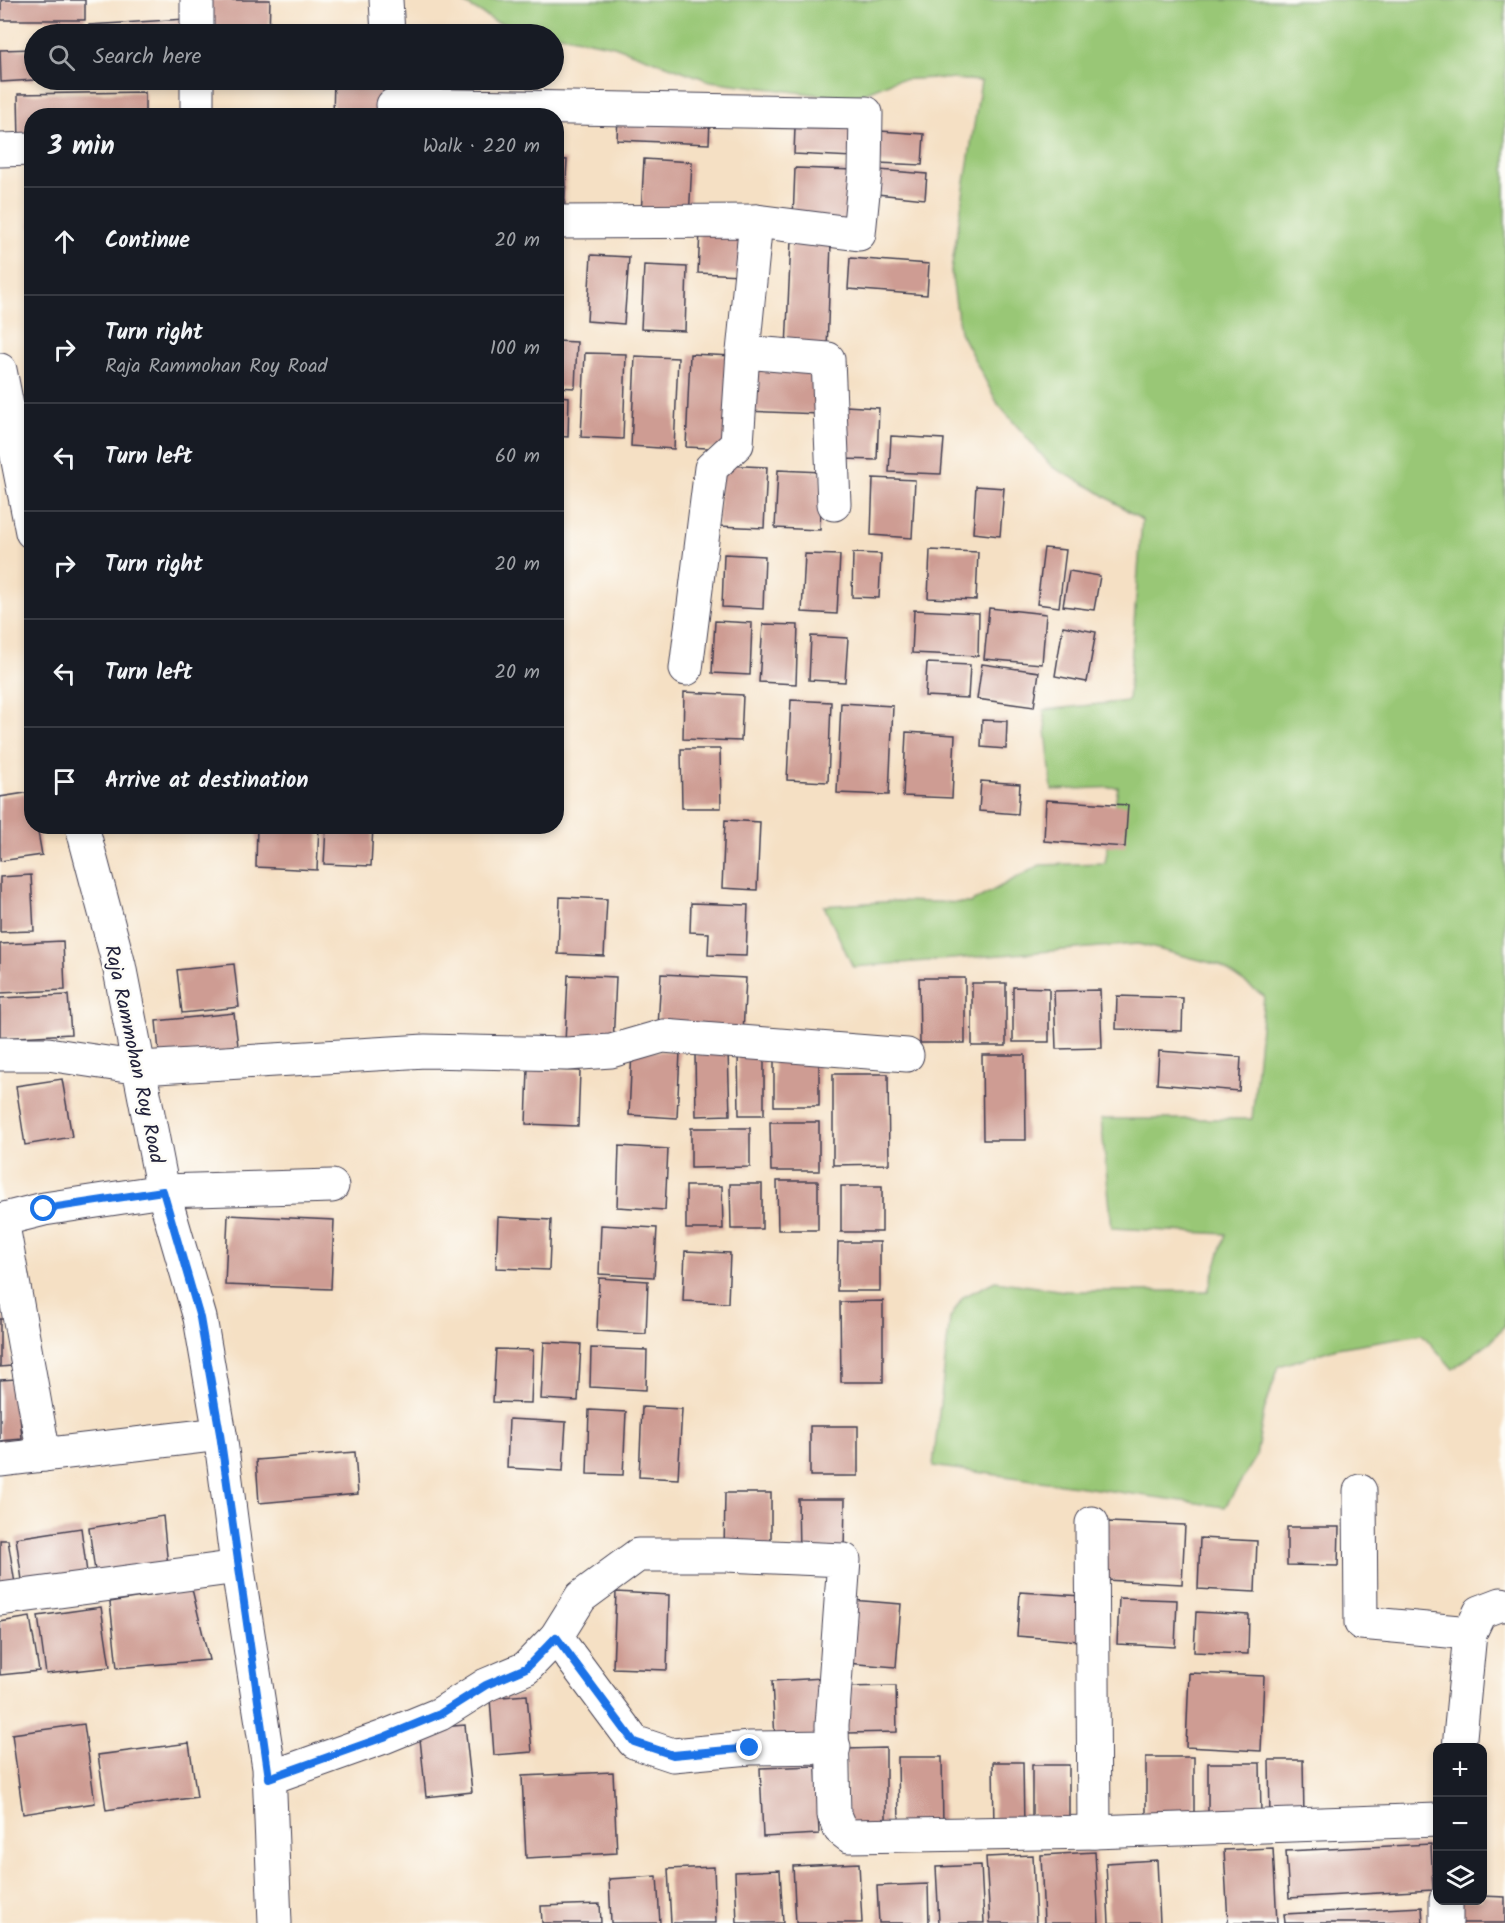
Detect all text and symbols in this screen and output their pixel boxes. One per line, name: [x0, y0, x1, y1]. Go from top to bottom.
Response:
search box: [24, 24, 564, 90]
text: Search here: [93, 40, 201, 75]
icon: search: [45, 41, 78, 74]
text: 3 min: [48, 126, 115, 168]
text: Walk · 220 m: [423, 131, 540, 163]
text: Continue: [105, 224, 190, 259]
icon: ahead: [48, 225, 81, 258]
text: 20 m: [494, 225, 540, 257]
text: Turn right: [105, 316, 203, 351]
icon: right: [48, 333, 81, 366]
text: 100 m: [490, 333, 540, 365]
text: Raja Rammohan Roy Road: [105, 351, 328, 383]
text: Turn left: [105, 440, 192, 475]
icon: left: [48, 441, 81, 474]
text: 60 m: [495, 441, 540, 473]
text: Turn right: [105, 548, 203, 583]
icon: right: [48, 549, 81, 582]
text: 20 m: [494, 549, 540, 581]
text: Turn left: [105, 656, 192, 691]
icon: left: [48, 657, 81, 690]
text: 20 m: [494, 657, 540, 689]
text: Arrive at destination: [105, 764, 308, 799]
icon: arrive: [48, 765, 81, 798]
street label: Raja Rammohan Roy Road: [94, 942, 172, 1168]
route start: [30, 1195, 56, 1221]
route end: [736, 1734, 762, 1760]
map controls: [1433, 1743, 1487, 1905]
button: +: [1433, 1743, 1487, 1797]
button: −: [1433, 1797, 1487, 1851]
button: layers: [1433, 1851, 1487, 1905]

